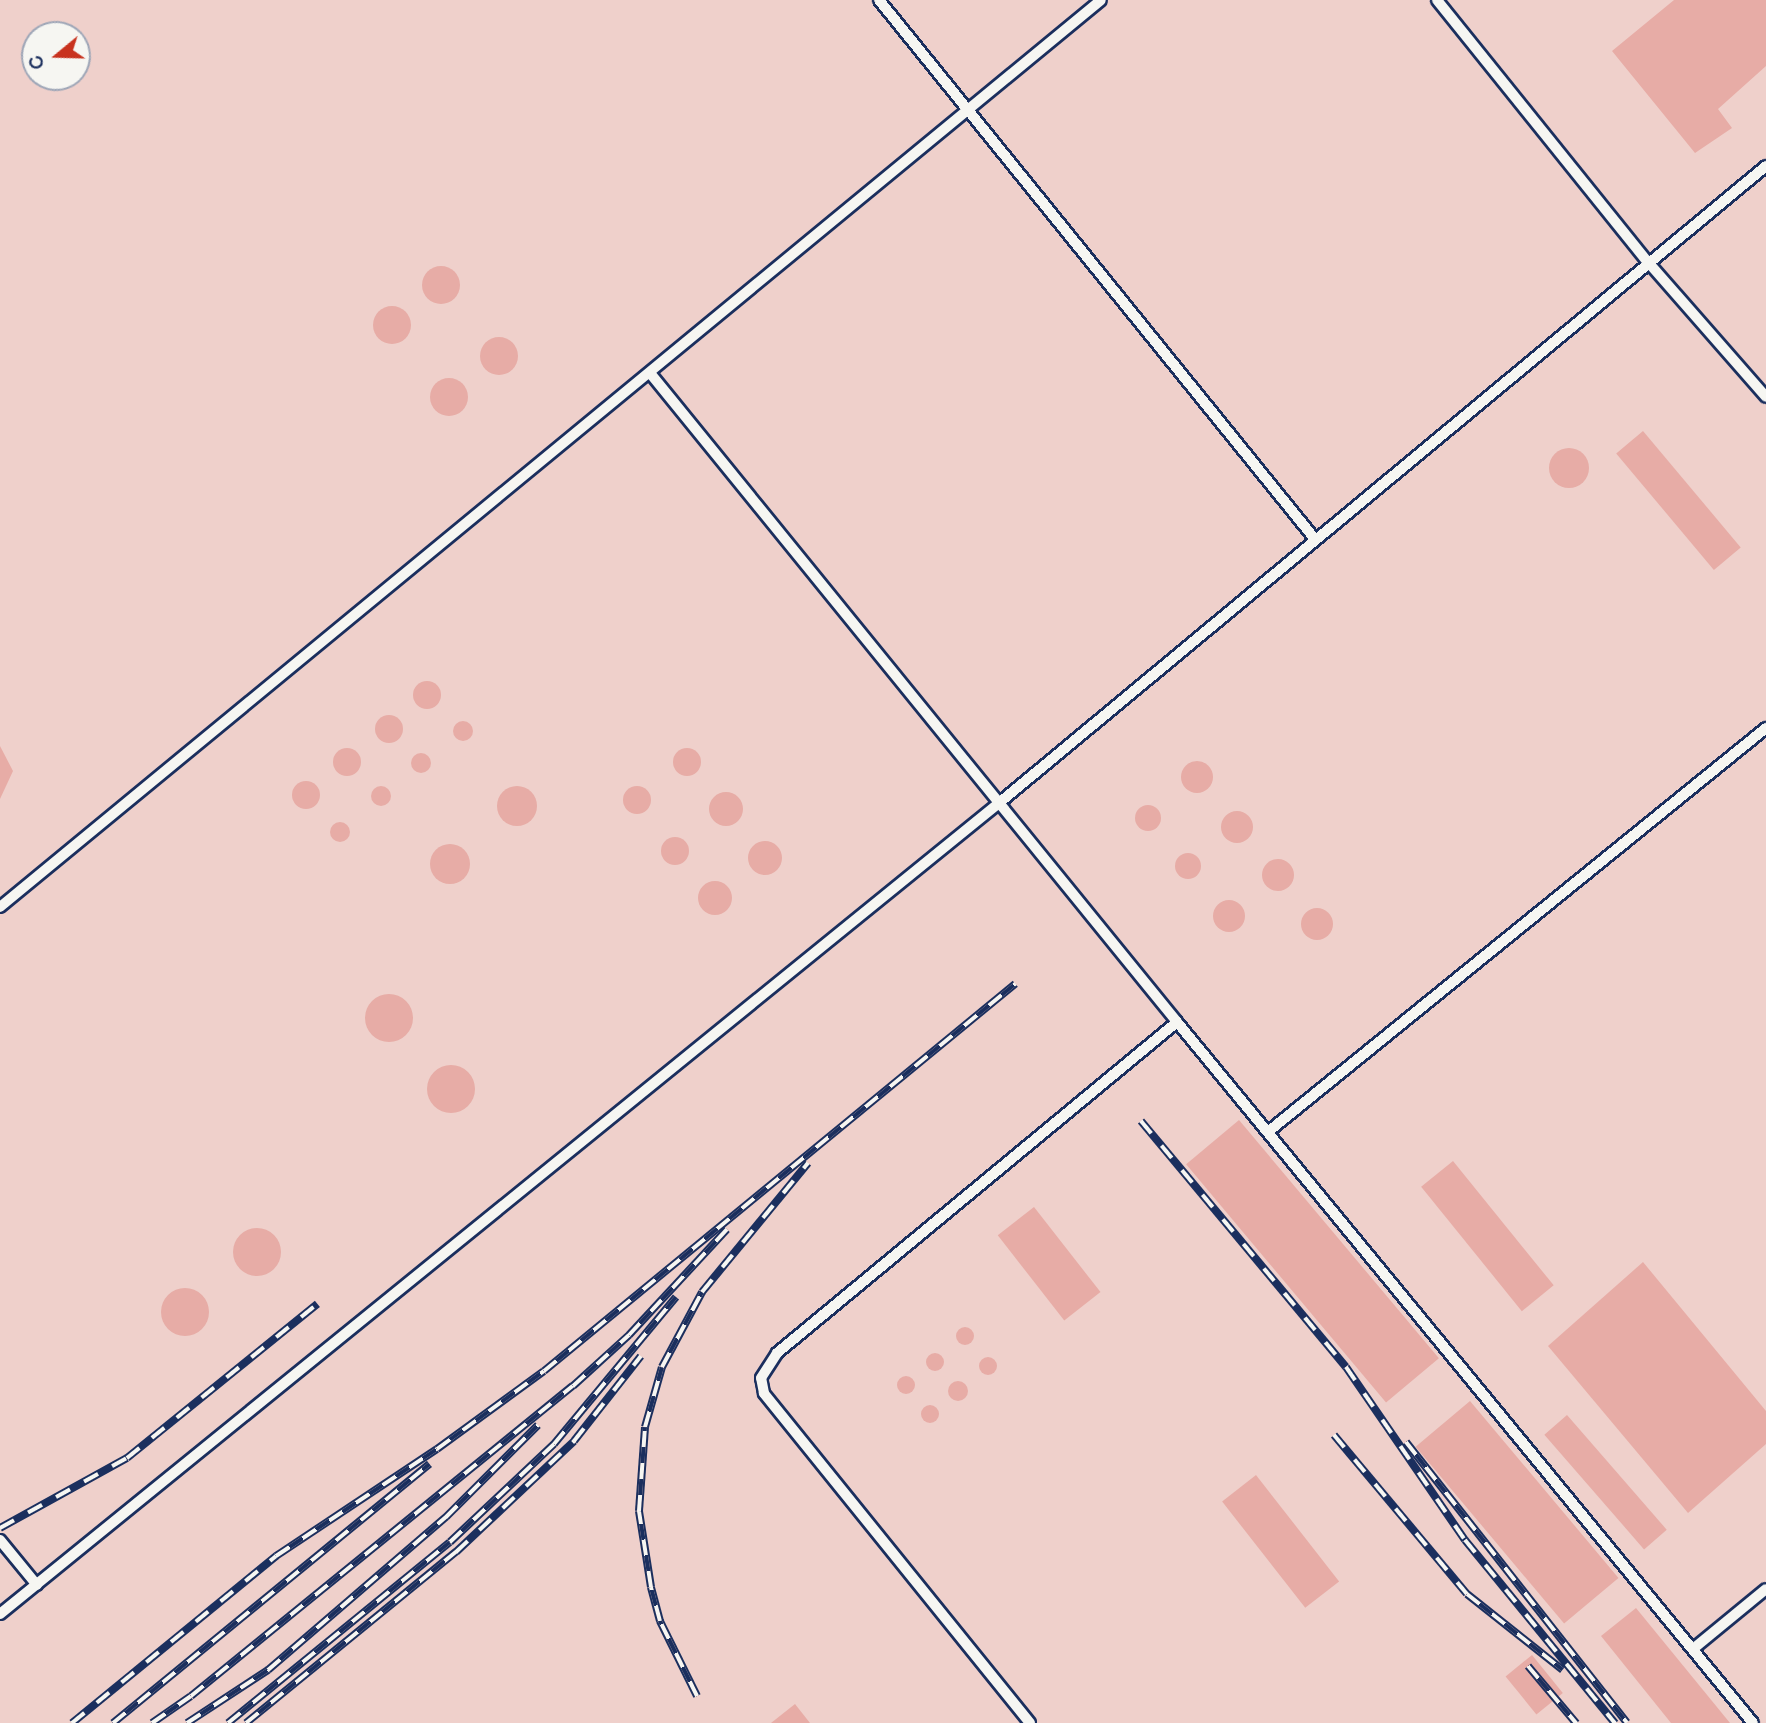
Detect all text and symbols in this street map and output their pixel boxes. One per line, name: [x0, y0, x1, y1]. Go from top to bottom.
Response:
north arrow: [21, 21, 91, 91]
text: С: [25, 52, 51, 72]

